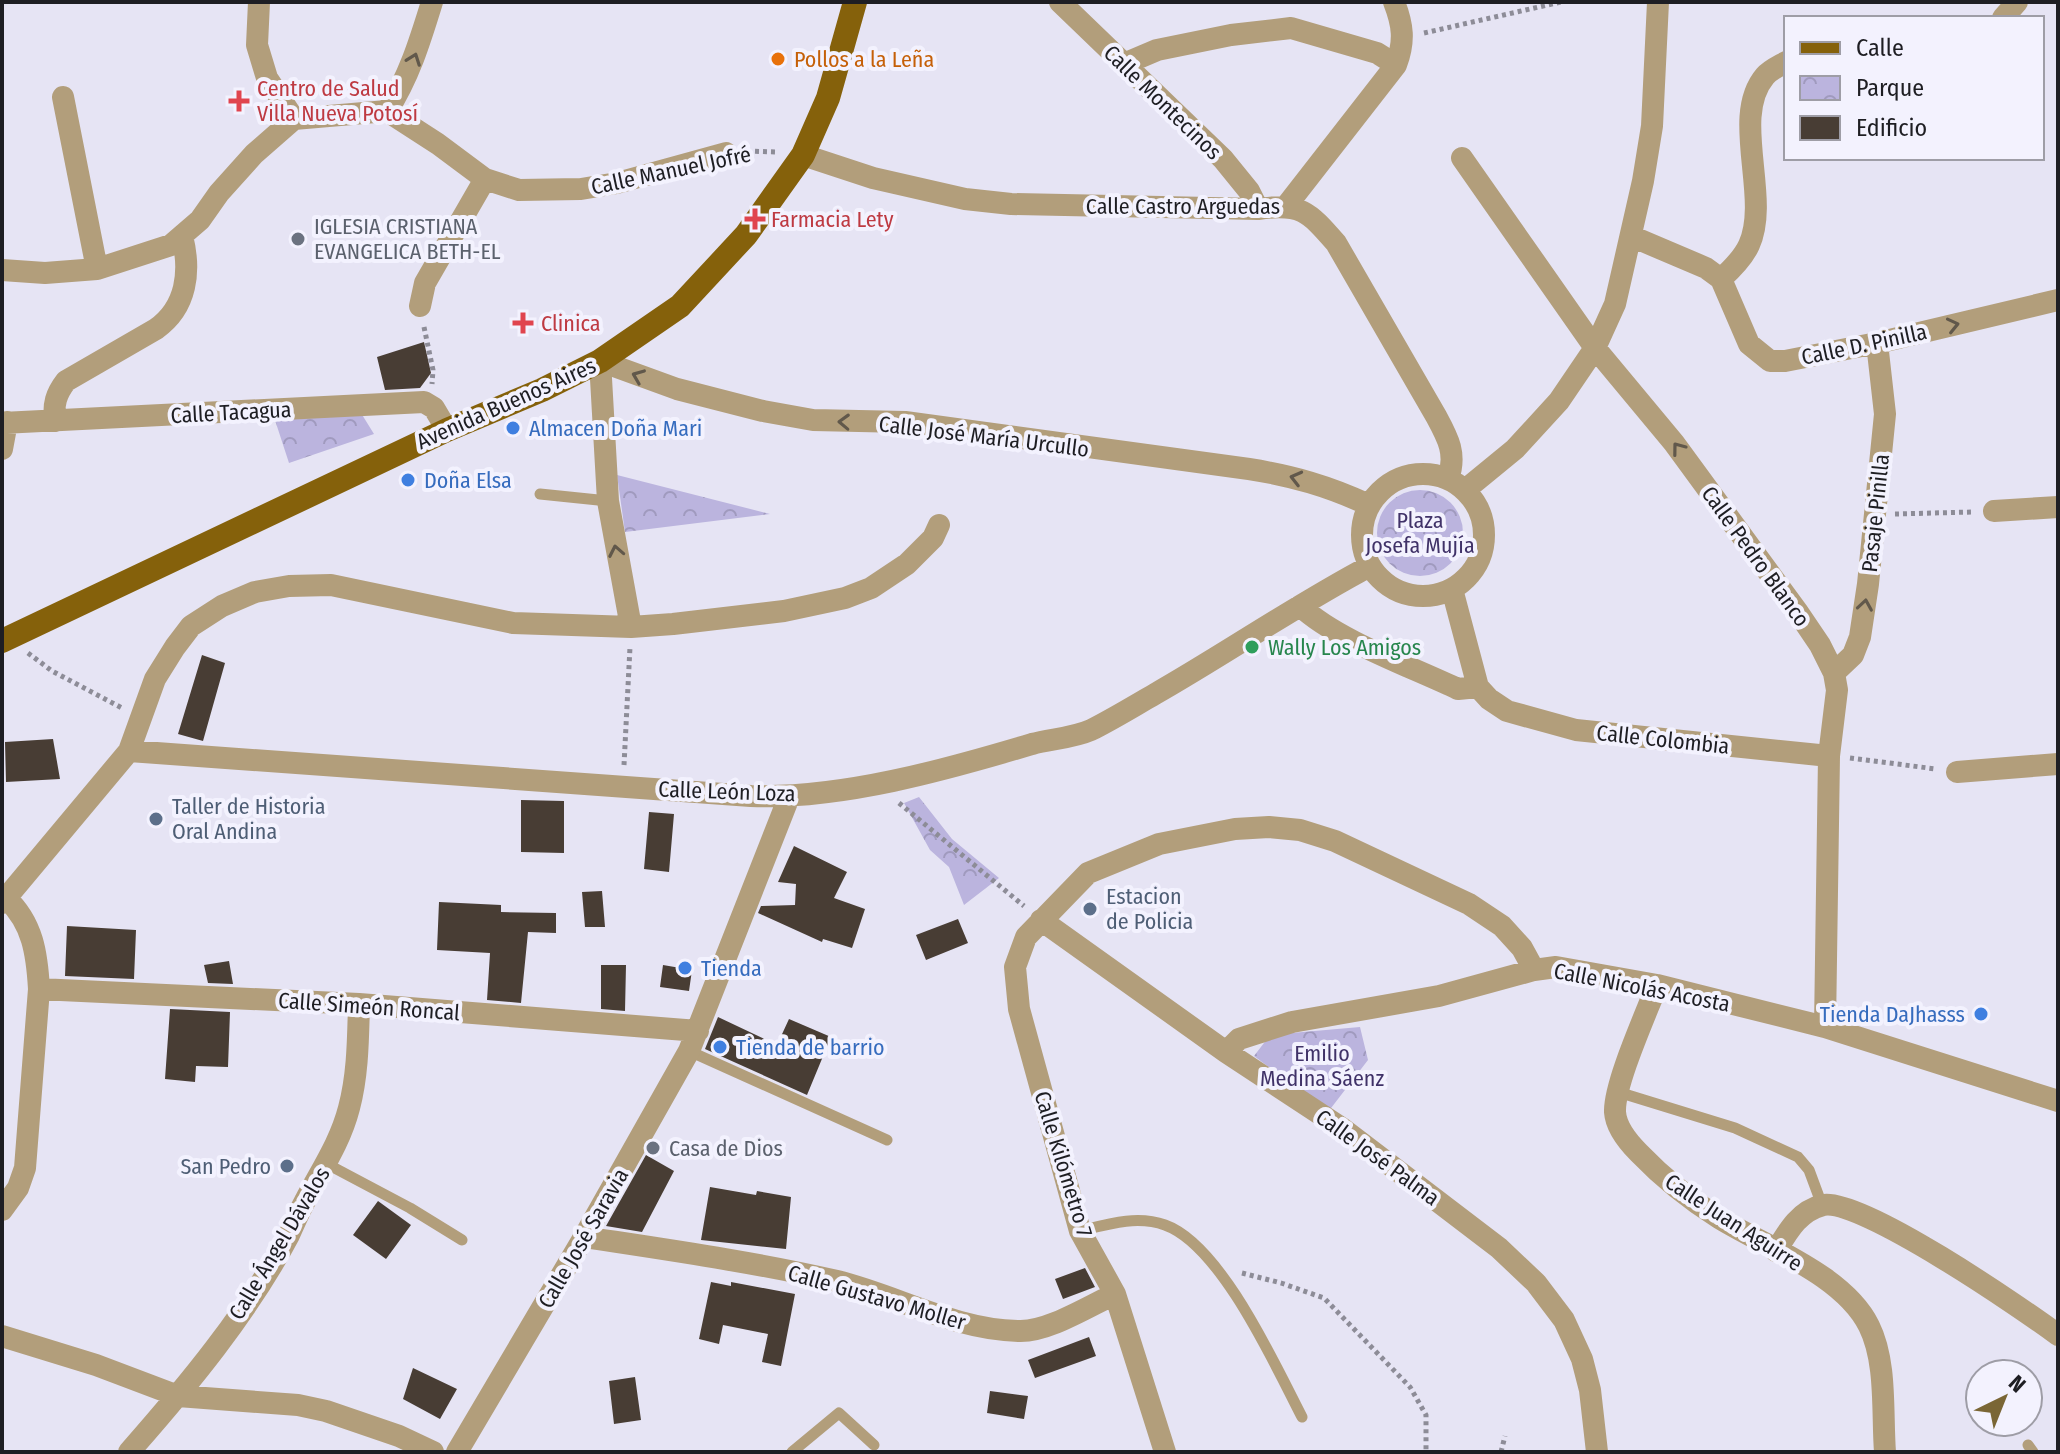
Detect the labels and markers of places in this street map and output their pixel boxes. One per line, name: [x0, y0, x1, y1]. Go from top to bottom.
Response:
place label: Pollos a la Leña: [794, 46, 934, 73]
marker: Pollos a la Leña: [769, 50, 787, 68]
place label: Centro de Salud Villa Nueva Potosí: [257, 75, 419, 127]
marker: Centro de Salud Villa Nueva Potosí: [228, 90, 250, 112]
place label: Farmacia Lety: [771, 206, 894, 233]
marker: Farmacia Lety: [746, 210, 764, 228]
place label: IGLESIA CRISTIANA EVANGELICA BETH-EL: [314, 213, 501, 265]
marker: IGLESIA CRISTIANA EVANGELICA BETH-EL: [289, 230, 307, 248]
place label: Clinica: [541, 310, 600, 337]
marker: Clinica: [512, 312, 534, 334]
place label: Almacen Doña Mari: [529, 415, 702, 442]
marker: Almacen Doña Mari: [504, 419, 522, 437]
place label: Doña Elsa: [424, 467, 512, 494]
marker: Doña Elsa: [399, 471, 417, 489]
place label: Wally Los Amigos: [1268, 634, 1421, 661]
marker: Wally Los Amigos: [1243, 638, 1261, 656]
place label: Taller de Historia Oral Andina: [172, 793, 325, 845]
marker: Taller de Historia Oral Andina: [147, 810, 165, 828]
place label: Estacion de Policia: [1106, 883, 1193, 935]
marker: Estacion de Policia: [1081, 900, 1099, 918]
place label: Tienda: [701, 955, 762, 982]
marker: Tienda: [676, 959, 694, 977]
place label: Tienda DaJhasss: [1820, 1001, 1965, 1028]
marker: Tienda DaJhasss: [1972, 1005, 1990, 1023]
place label: Tienda de barrio: [736, 1034, 885, 1061]
marker: Tienda de barrio: [711, 1038, 729, 1056]
place label: Casa de Dios: [669, 1135, 783, 1162]
marker: Casa de Dios: [644, 1139, 662, 1157]
place label: San Pedro: [180, 1153, 271, 1180]
marker: San Pedro: [278, 1157, 296, 1175]

